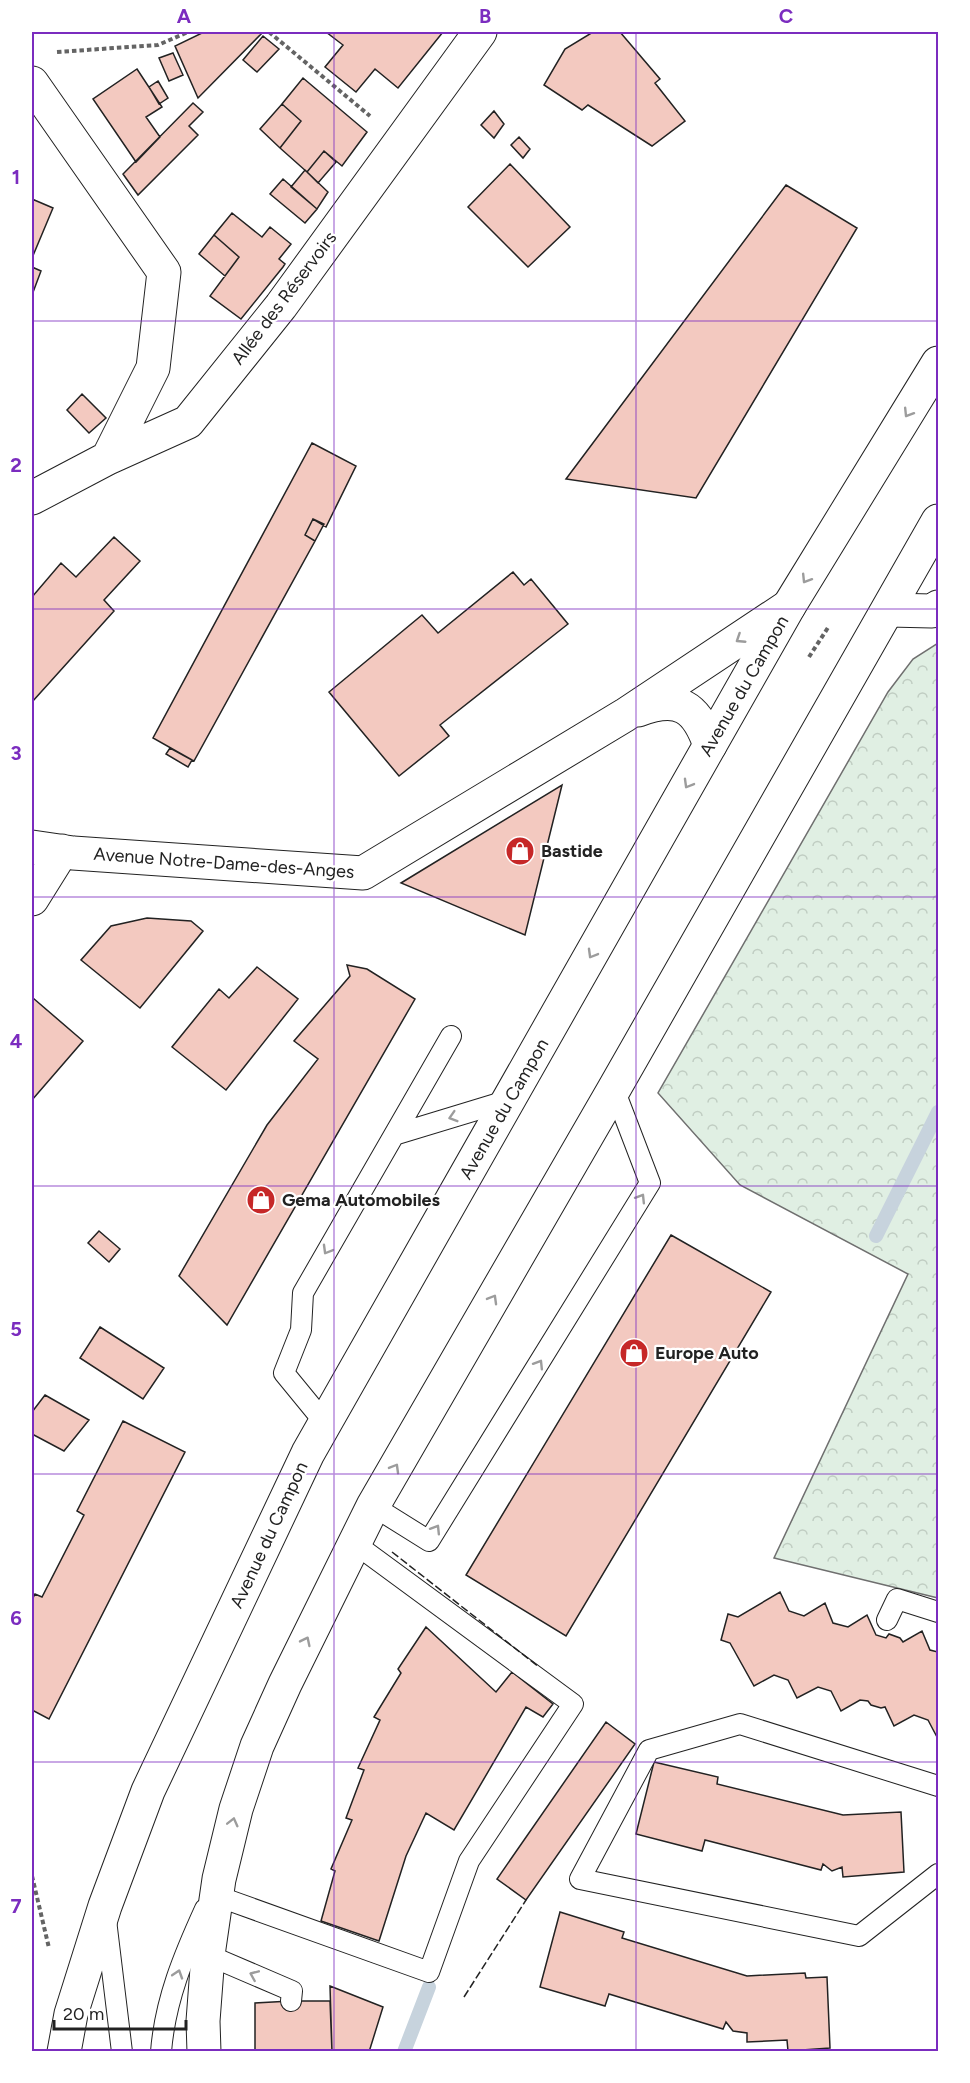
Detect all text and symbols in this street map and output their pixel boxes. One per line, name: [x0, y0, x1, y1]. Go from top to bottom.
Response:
text: A: [177, 4, 192, 28]
text: B: [479, 4, 491, 28]
text: C: [779, 4, 793, 28]
text: 1: [12, 165, 20, 189]
street label: Allée des Réservoirs: [227, 227, 341, 369]
one-way arrow: [903, 407, 915, 417]
text: 2: [10, 453, 22, 477]
one-way arrow: [801, 573, 813, 583]
street label: Avenue du Campon: [695, 612, 793, 760]
one-way arrow: [736, 631, 747, 642]
text: 3: [10, 741, 22, 765]
one-way arrow: [684, 778, 695, 789]
shop icon: Bastide: [504, 835, 536, 867]
place label: Bastide: [541, 840, 603, 862]
street label: Avenue Notre-Dame-des-Anges: [93, 843, 355, 883]
one-way arrow: [587, 948, 599, 958]
text: 4: [10, 1029, 23, 1053]
street label: Avenue du Campon: [455, 1035, 553, 1183]
one-way arrow: [448, 1110, 459, 1122]
shop icon: Gema Automobiles: [245, 1184, 277, 1216]
place label: Gema Automobiles: [282, 1189, 441, 1211]
one-way arrow: [634, 1194, 646, 1204]
one-way arrow: [323, 1244, 335, 1255]
one-way arrow: [485, 1295, 497, 1305]
text: 5: [10, 1317, 22, 1341]
shop icon: Europe Auto: [618, 1337, 650, 1369]
place label: Europe Auto: [655, 1342, 759, 1364]
one-way arrow: [531, 1359, 542, 1370]
street label: Avenue du Campon: [225, 1458, 313, 1612]
one-way arrow: [388, 1464, 399, 1474]
one-way arrow: [428, 1525, 440, 1535]
text: 6: [10, 1606, 22, 1630]
one-way arrow: [298, 1637, 310, 1648]
one-way arrow: [226, 1817, 239, 1827]
text: 7: [10, 1894, 22, 1918]
one-way arrow: [170, 1969, 183, 1980]
one-way arrow: [249, 1970, 260, 1982]
scale bar: [54, 1993, 186, 2031]
text: 20 m: [63, 2003, 104, 2025]

